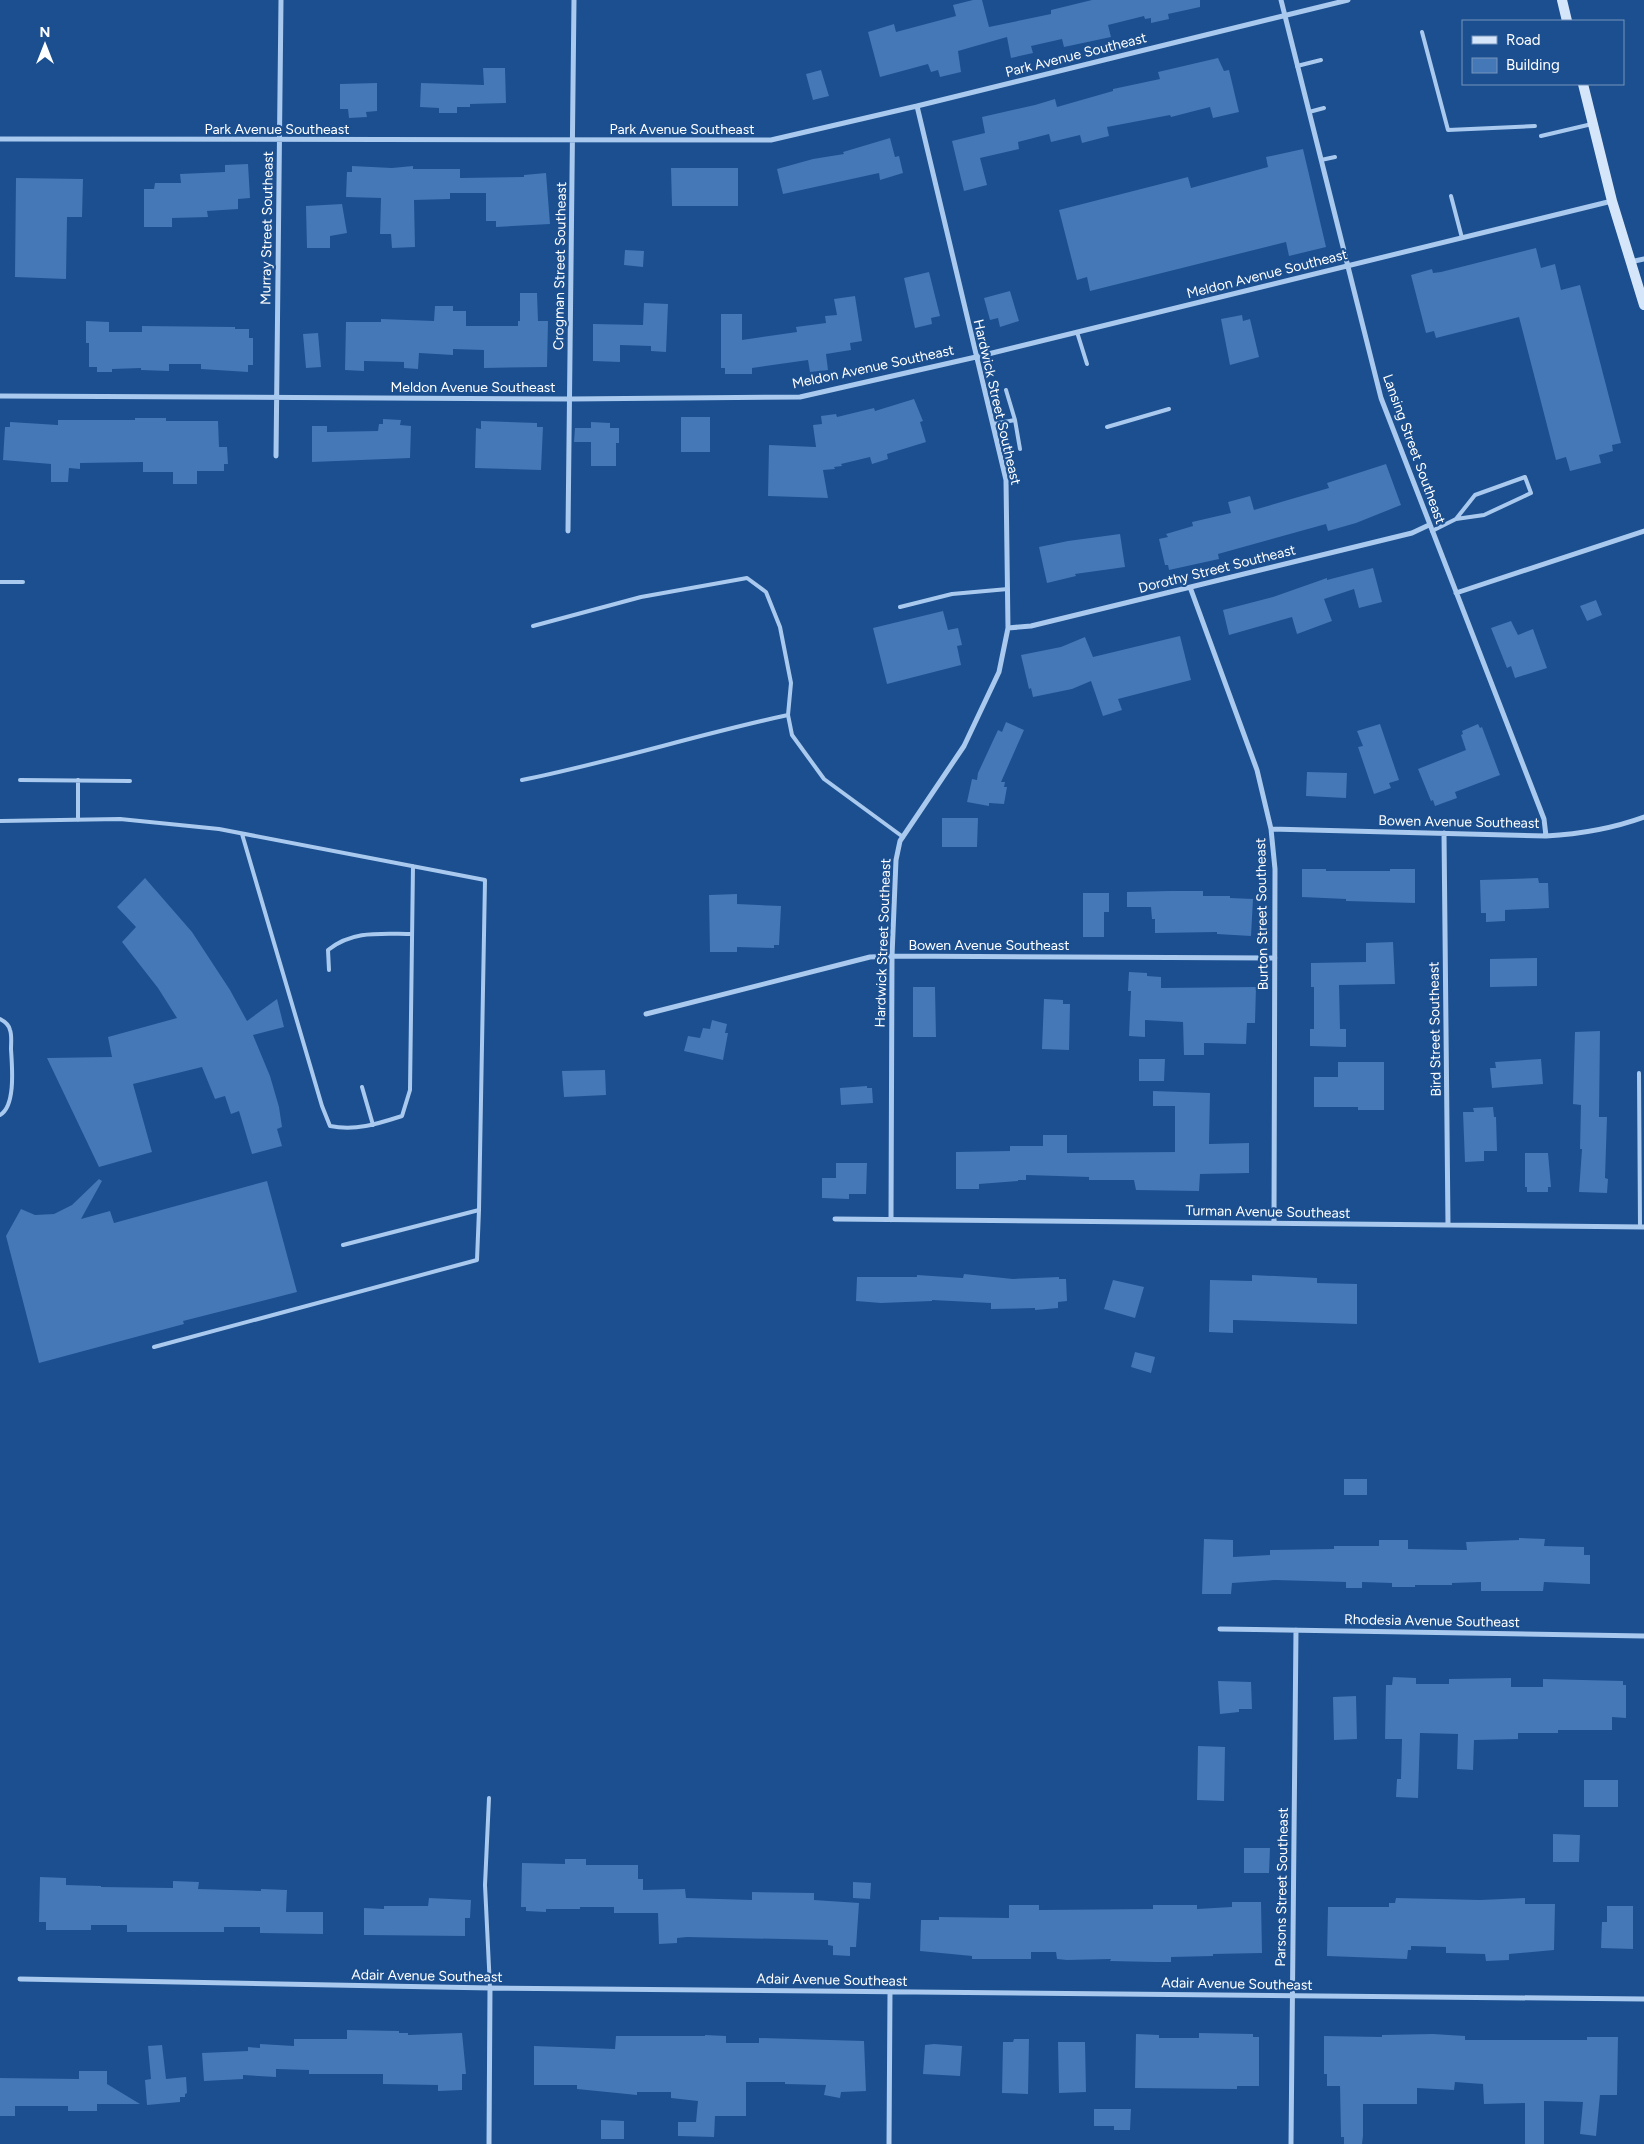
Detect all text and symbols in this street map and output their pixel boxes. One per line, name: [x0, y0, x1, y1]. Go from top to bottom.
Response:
north arrow: [20, 20, 70, 70]
legend: [1462, 20, 1624, 85]
text: N: [40, 24, 50, 41]
street label: Park Avenue Southeast: [1004, 29, 1148, 81]
text: Road: [1506, 31, 1541, 49]
text: Building: [1506, 56, 1560, 74]
street label: Park Avenue Southeast: [204, 121, 350, 138]
street label: Park Avenue Southeast: [609, 121, 755, 138]
street label: Murray Street Southeast: [257, 151, 277, 305]
street label: Crogman Street Southeast: [550, 182, 570, 350]
street label: Meldon Avenue Southeast: [1185, 246, 1349, 302]
street label: Hardwick Street Southeast: [970, 317, 1024, 487]
street label: Meldon Avenue Southeast: [790, 342, 956, 392]
street label: Lansing Street Southeast: [1379, 372, 1449, 526]
street label: Meldon Avenue Southeast: [390, 379, 556, 396]
street label: Dorothy Street Southeast: [1137, 541, 1297, 597]
street label: Bowen Avenue Southeast: [1378, 812, 1540, 832]
street label: Burton Street Southeast: [1252, 838, 1272, 990]
street label: Hardwick Street Southeast: [872, 858, 894, 1028]
street label: Bowen Avenue Southeast: [908, 937, 1070, 954]
street label: Bird Street Southeast: [1425, 961, 1445, 1097]
street label: Turman Avenue Southeast: [1185, 1202, 1351, 1222]
street label: Rhodesia Avenue Southeast: [1344, 1611, 1520, 1631]
street label: Parsons Street Southeast: [1272, 1807, 1292, 1967]
street label: Adair Avenue Southeast: [351, 1966, 503, 1986]
street label: Adair Avenue Southeast: [756, 1970, 908, 1990]
street label: Adair Avenue Southeast: [1161, 1974, 1313, 1994]

